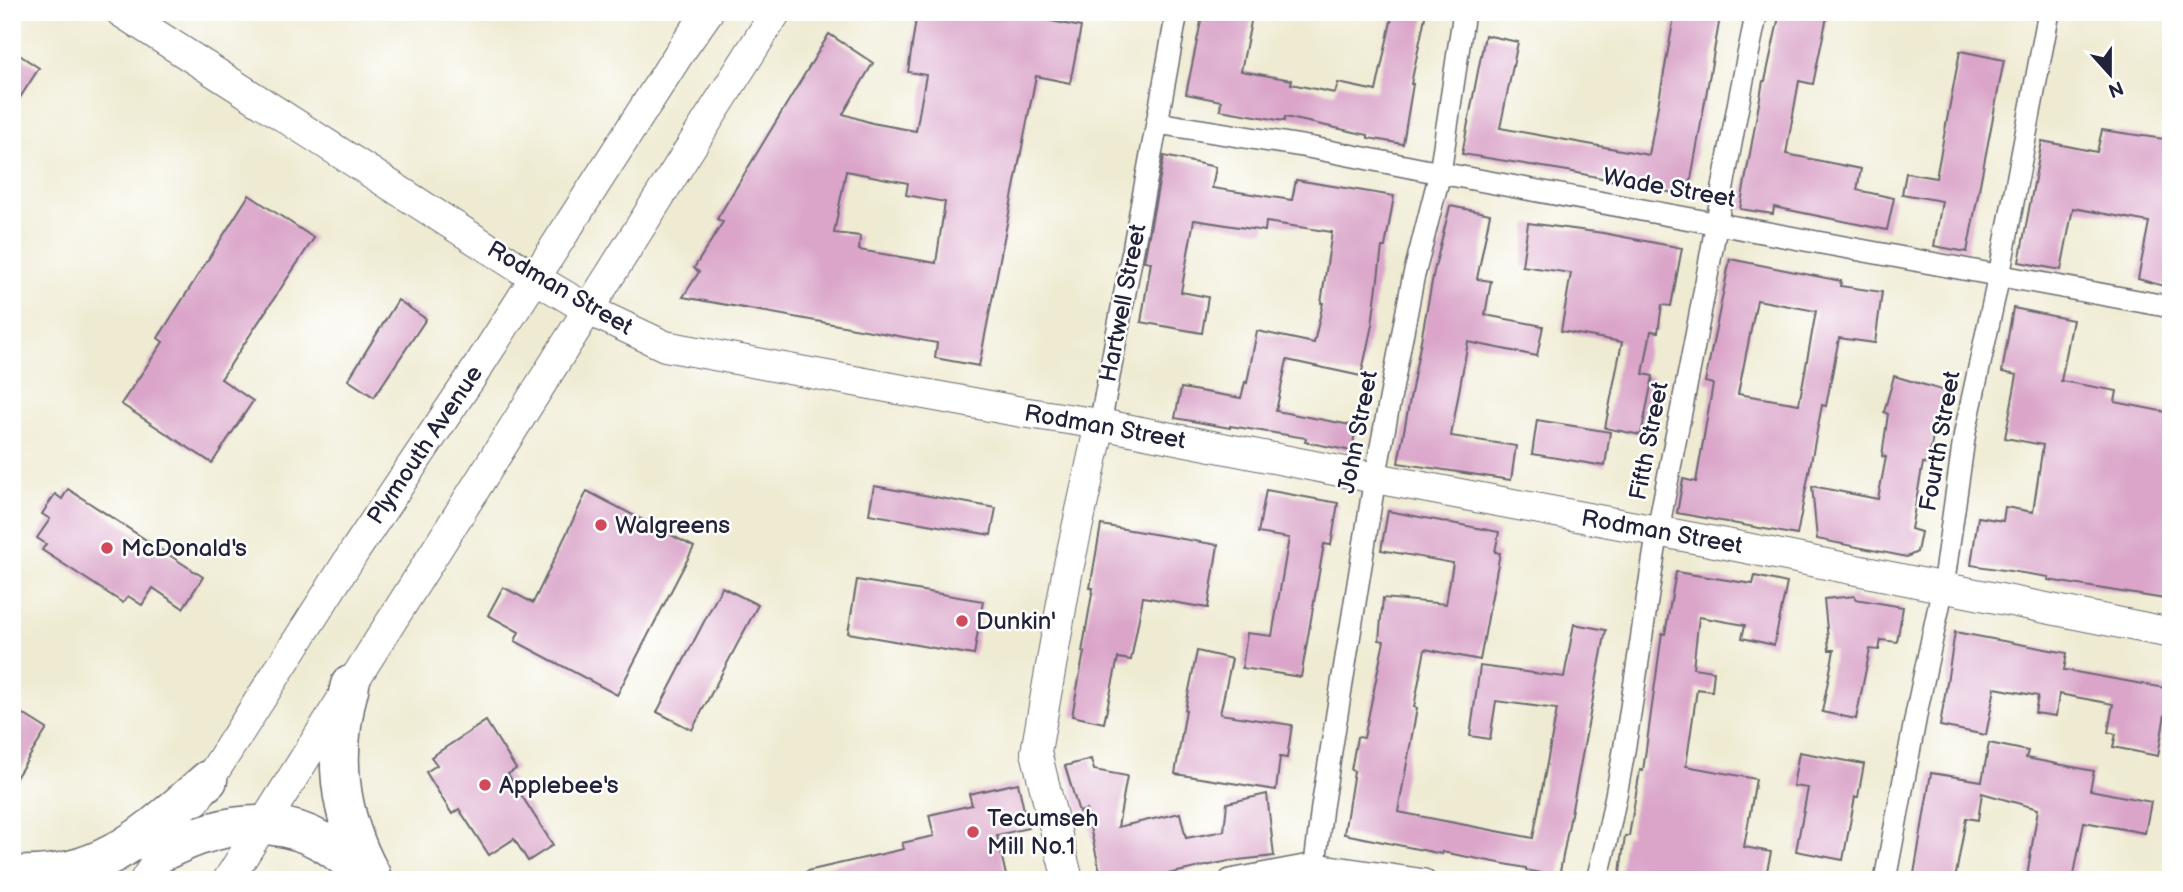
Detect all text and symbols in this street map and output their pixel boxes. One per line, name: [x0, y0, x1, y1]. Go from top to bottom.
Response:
north arrow: [2074, 38, 2144, 108]
text: N: [2105, 75, 2126, 102]
street label: Wade Street: [1600, 162, 1738, 214]
street label: Hartwell Street: [1093, 221, 1153, 384]
street label: Rodman Street: [482, 235, 639, 342]
street label: Plymouth Avenue: [361, 360, 489, 530]
street label: John Street: [1332, 368, 1384, 496]
street label: Fourth Street: [1913, 368, 1967, 513]
street label: Fifth Street: [1623, 379, 1675, 503]
street label: Rodman Street: [1022, 399, 1189, 456]
street label: Rodman Street: [1579, 504, 1746, 561]
place label: Walgreens: [615, 511, 730, 540]
marker: Walgreens: [593, 517, 609, 533]
place label: McDonald's: [121, 534, 247, 563]
marker: McDonald's: [99, 540, 115, 556]
place label: Dunkin': [976, 607, 1056, 636]
marker: Dunkin': [954, 613, 970, 629]
place label: Applebee's: [499, 771, 619, 800]
marker: Applebee's: [477, 777, 493, 793]
place label: Tecumseh Mill No.1: [987, 804, 1099, 861]
marker: Tecumseh Mill No.1: [965, 824, 981, 840]

